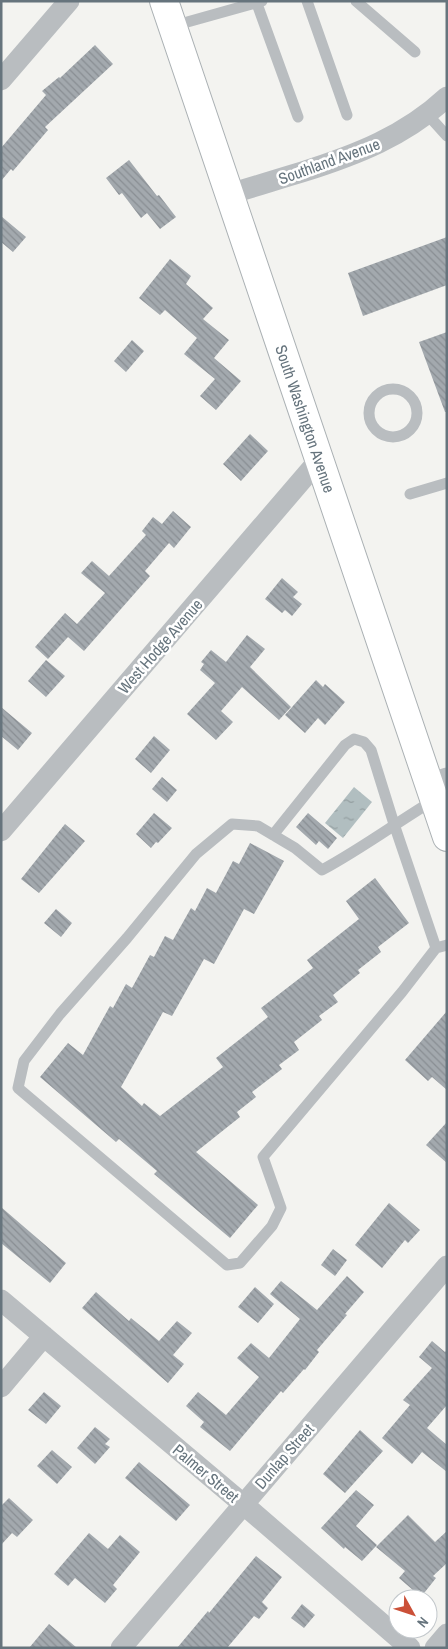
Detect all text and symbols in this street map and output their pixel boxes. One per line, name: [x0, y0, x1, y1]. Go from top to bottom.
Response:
street label: Southland Avenue: [275, 132, 383, 190]
street label: South Washington Avenue: [270, 342, 341, 496]
street label: West Hodge Avenue: [113, 594, 207, 698]
street label: Dunlap Street: [249, 1418, 319, 1493]
street label: Palmer Street: [168, 1439, 244, 1507]
north arrow: [388, 1589, 438, 1639]
text: N: [413, 1613, 433, 1631]

